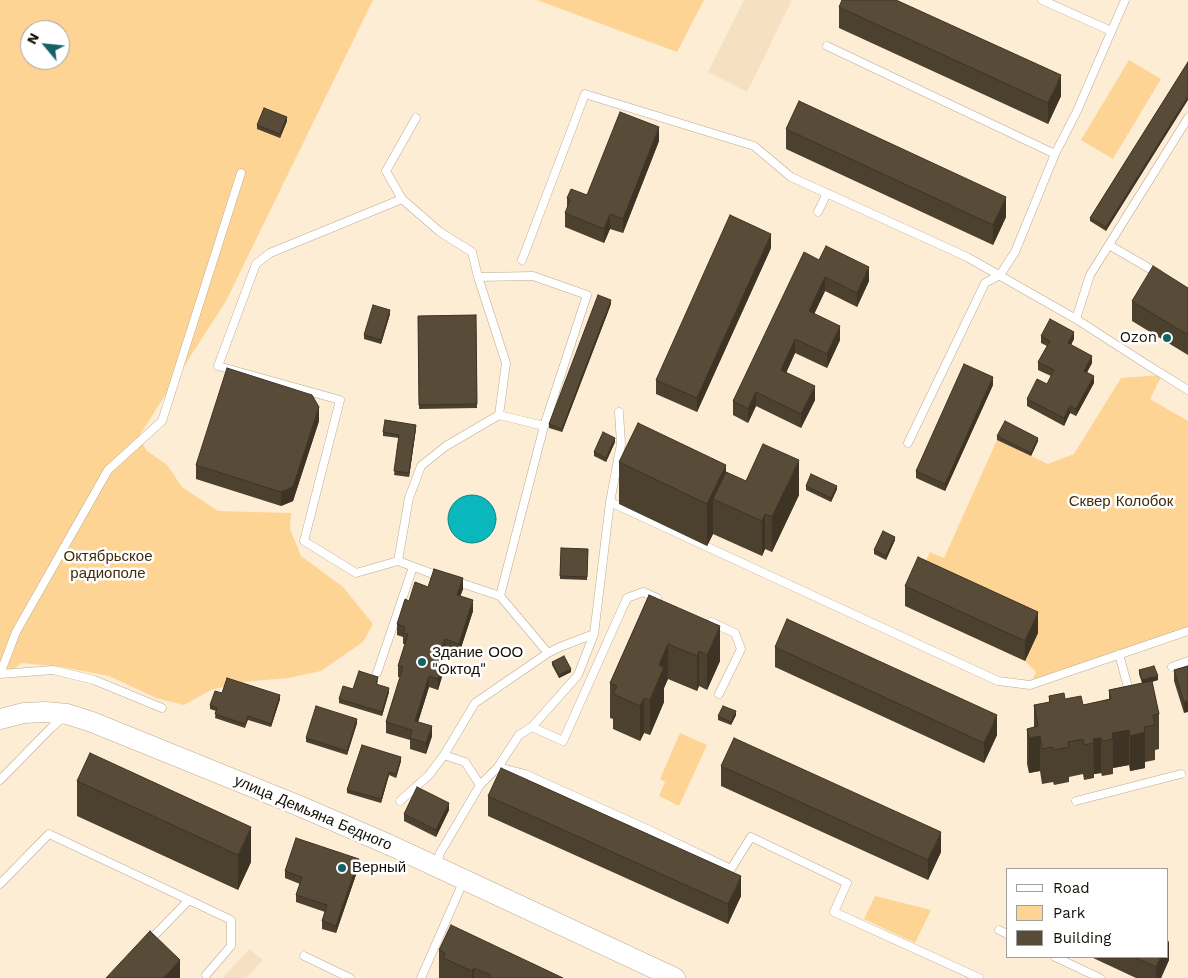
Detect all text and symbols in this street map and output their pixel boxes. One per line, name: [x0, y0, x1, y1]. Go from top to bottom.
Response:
north arrow: [20, 20, 70, 70]
text: N: [23, 30, 42, 47]
place label: Ozon: [1120, 329, 1157, 347]
marker: Ozon: [1161, 332, 1173, 344]
park label: Сквер Колобок: [1069, 493, 1173, 511]
park label: Октябрьское радиополе: [63, 548, 153, 583]
place label: Здание ООО "Октод": [432, 644, 523, 679]
marker: Здание ООО "Октод": [416, 656, 428, 668]
street label: улица Демьяна Бедного: [231, 772, 395, 854]
place label: Верный: [352, 859, 406, 877]
marker: Верный: [336, 862, 348, 874]
legend: [1006, 868, 1168, 958]
text: Road: [1053, 879, 1090, 897]
text: Park: [1053, 904, 1085, 922]
text: Building: [1053, 929, 1111, 947]

